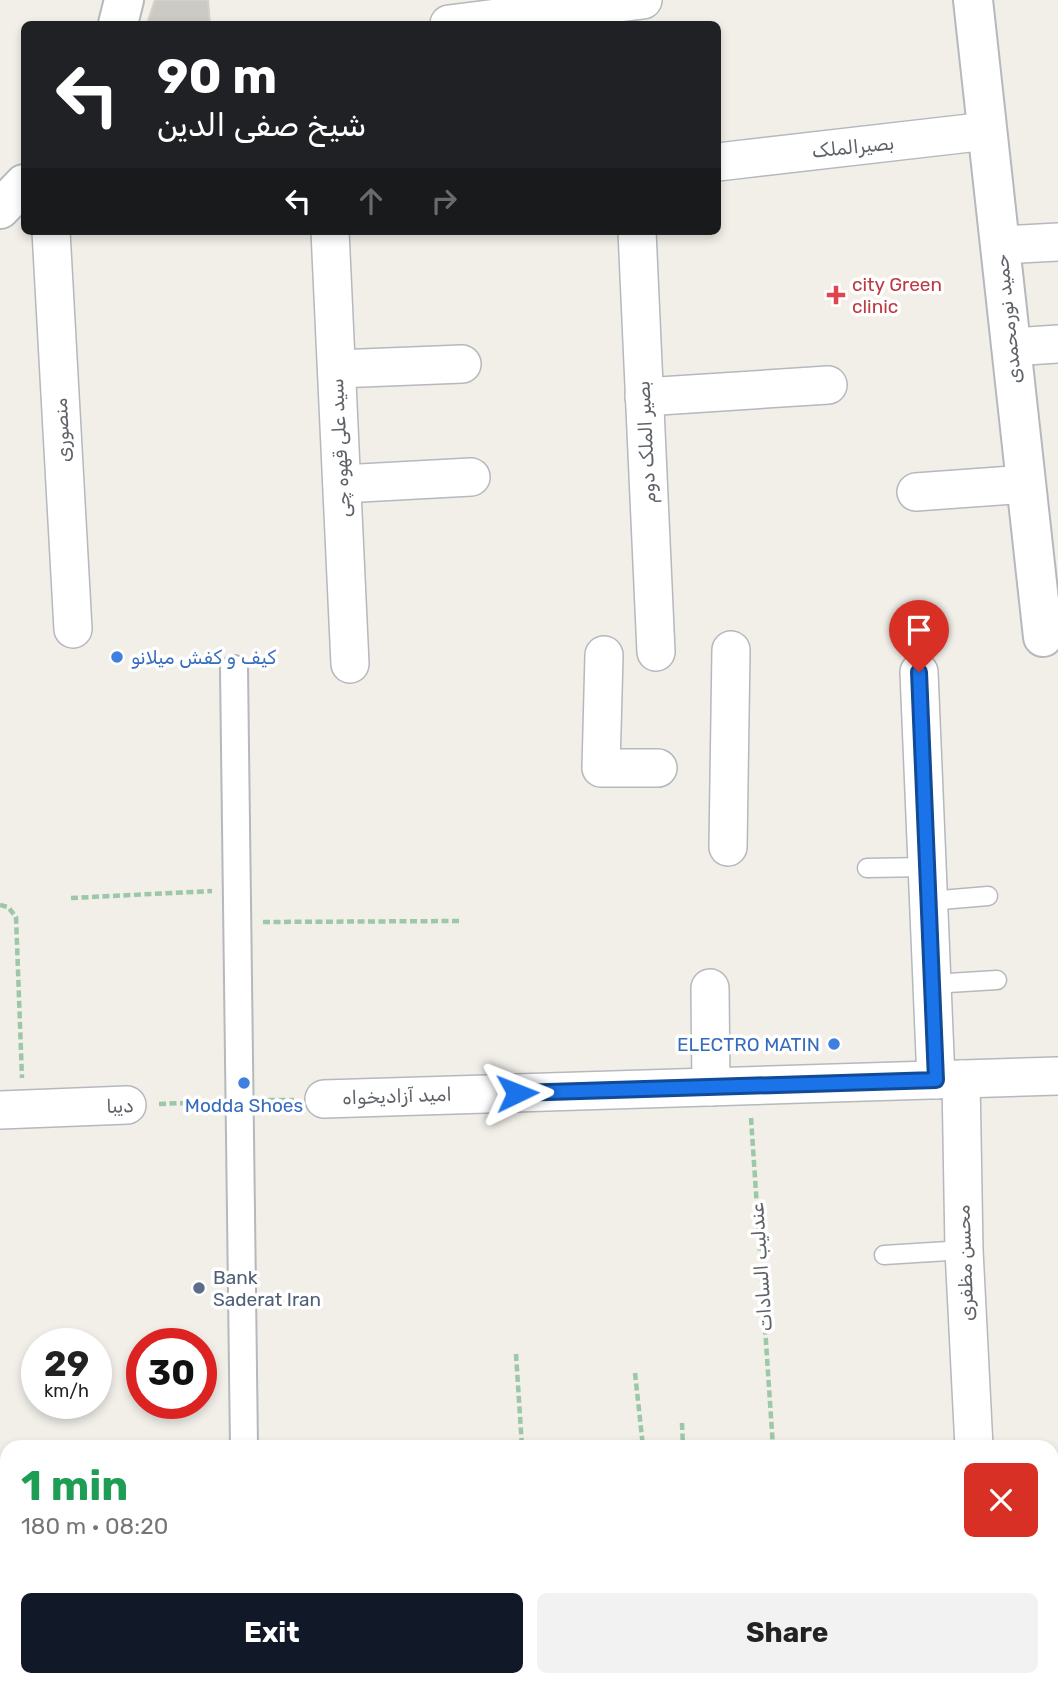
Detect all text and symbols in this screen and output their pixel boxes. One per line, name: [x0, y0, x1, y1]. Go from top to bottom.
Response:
text: 90 m: [157, 47, 277, 105]
icon: left: [42, 49, 133, 140]
text: شیخ صفی الدین: [157, 106, 366, 144]
street label: بصیرالملک: [811, 131, 895, 163]
icon: left: [279, 182, 317, 220]
icon: ahead: [352, 182, 390, 220]
icon: right: [425, 182, 463, 220]
street label: حمید نورمحمدی: [990, 253, 1026, 385]
place label: city Green clinic: [852, 273, 942, 318]
marker: city Green clinic: [826, 285, 846, 305]
street label: سید علی قهوه چی: [325, 378, 355, 518]
street label: بصیر الملک دوم: [631, 380, 662, 504]
street label: منصوری: [49, 397, 75, 463]
pin: [889, 600, 949, 672]
icon: arrive: [900, 611, 938, 649]
place label: کیف و کفش میلانو: [131, 646, 276, 669]
marker: کیف و کفش میلانو: [109, 649, 125, 665]
place label: ELECTRO MATIN: [677, 1033, 820, 1056]
marker: ELECTRO MATIN: [826, 1036, 842, 1052]
position arrow: [480, 1056, 554, 1130]
marker: Modda Shoes: [236, 1075, 252, 1091]
street label: امید آزادیخواه: [342, 1083, 452, 1109]
street label: دیبا: [106, 1094, 134, 1118]
place label: Modda Shoes: [185, 1094, 303, 1117]
street label: عندلیب السادات: [745, 1202, 777, 1332]
street label: محسن مظفری: [951, 1204, 979, 1322]
place label: Bank Saderat Iran: [213, 1266, 321, 1311]
marker: Bank Saderat Iran: [191, 1280, 207, 1296]
speed limit sign: 30: [126, 1328, 217, 1419]
text: 29: [44, 1343, 89, 1385]
text: km/h: [44, 1380, 89, 1402]
text: 1 min: [21, 1461, 128, 1511]
button: close: [964, 1463, 1038, 1537]
text: 180 m · 08:20: [21, 1512, 168, 1540]
button: Exit: [21, 1593, 523, 1673]
button: Share: [537, 1593, 1038, 1673]

